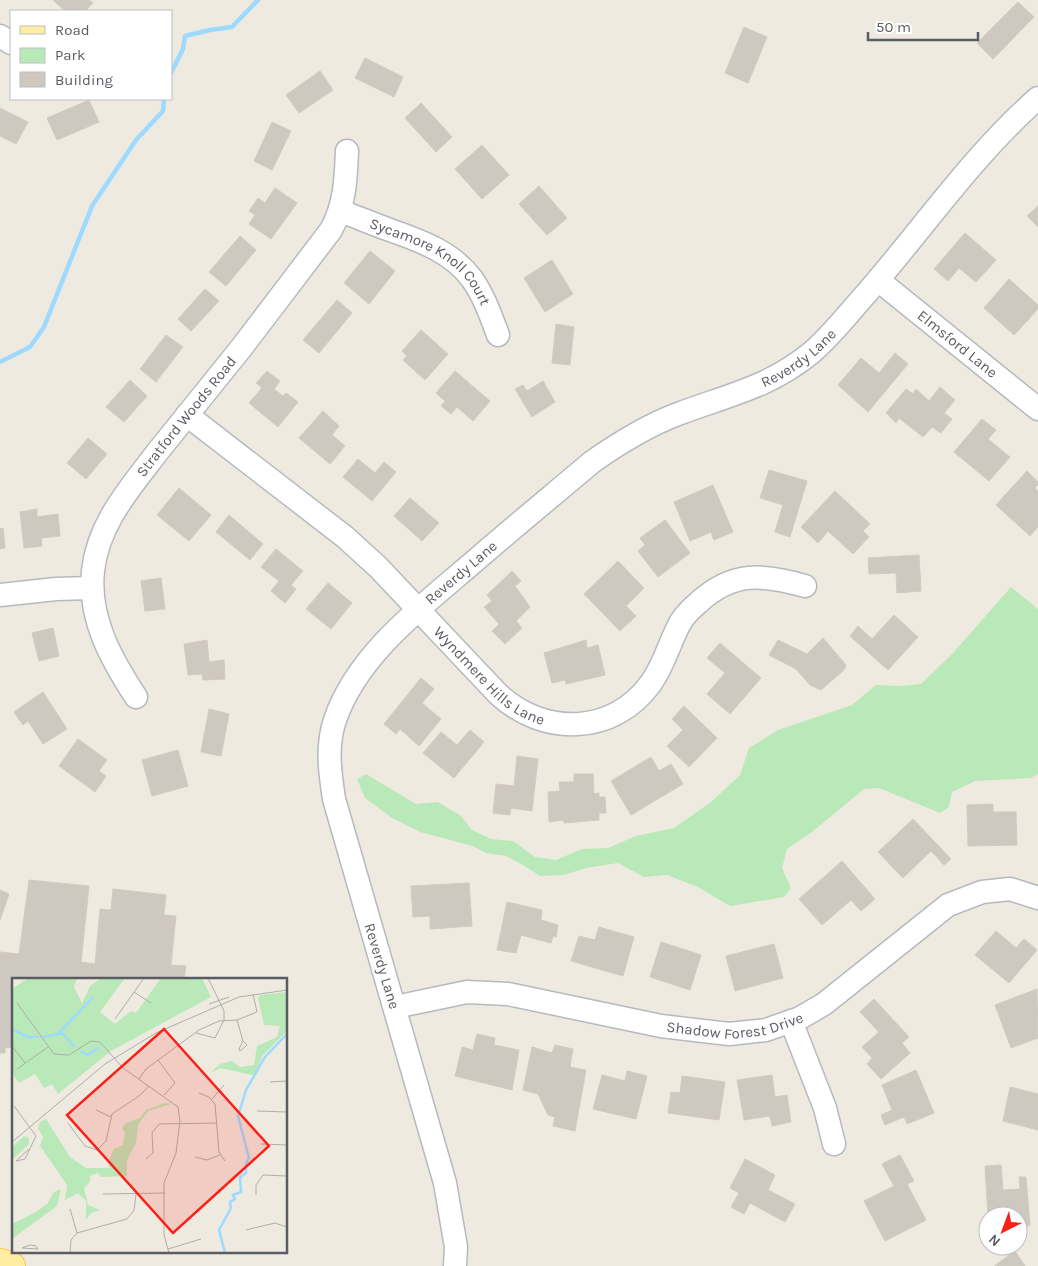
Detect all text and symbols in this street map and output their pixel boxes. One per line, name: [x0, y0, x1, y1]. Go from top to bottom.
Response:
legend: [10, 10, 172, 100]
scale bar: [868, 10, 978, 42]
text: 50 m: [876, 18, 911, 36]
text: Road: [55, 21, 90, 39]
text: Park: [55, 46, 85, 64]
text: Building: [55, 71, 113, 89]
street label: Sycamore Knoll Court: [367, 214, 494, 308]
street label: Elmsford Lane: [914, 306, 1001, 382]
street label: Reverdy Lane: [758, 325, 840, 391]
street label: Stratford Woods Road: [133, 353, 240, 480]
street label: Reverdy Lane: [421, 537, 501, 608]
street label: Wyndmere Hills Lane: [430, 623, 547, 729]
street label: Reverdy Lane: [360, 921, 404, 1011]
inset map: [12, 978, 288, 1254]
street label: Shadow Forest Drive: [666, 1009, 806, 1043]
north arrow: [978, 1206, 1028, 1256]
text: N: [985, 1231, 1004, 1250]

